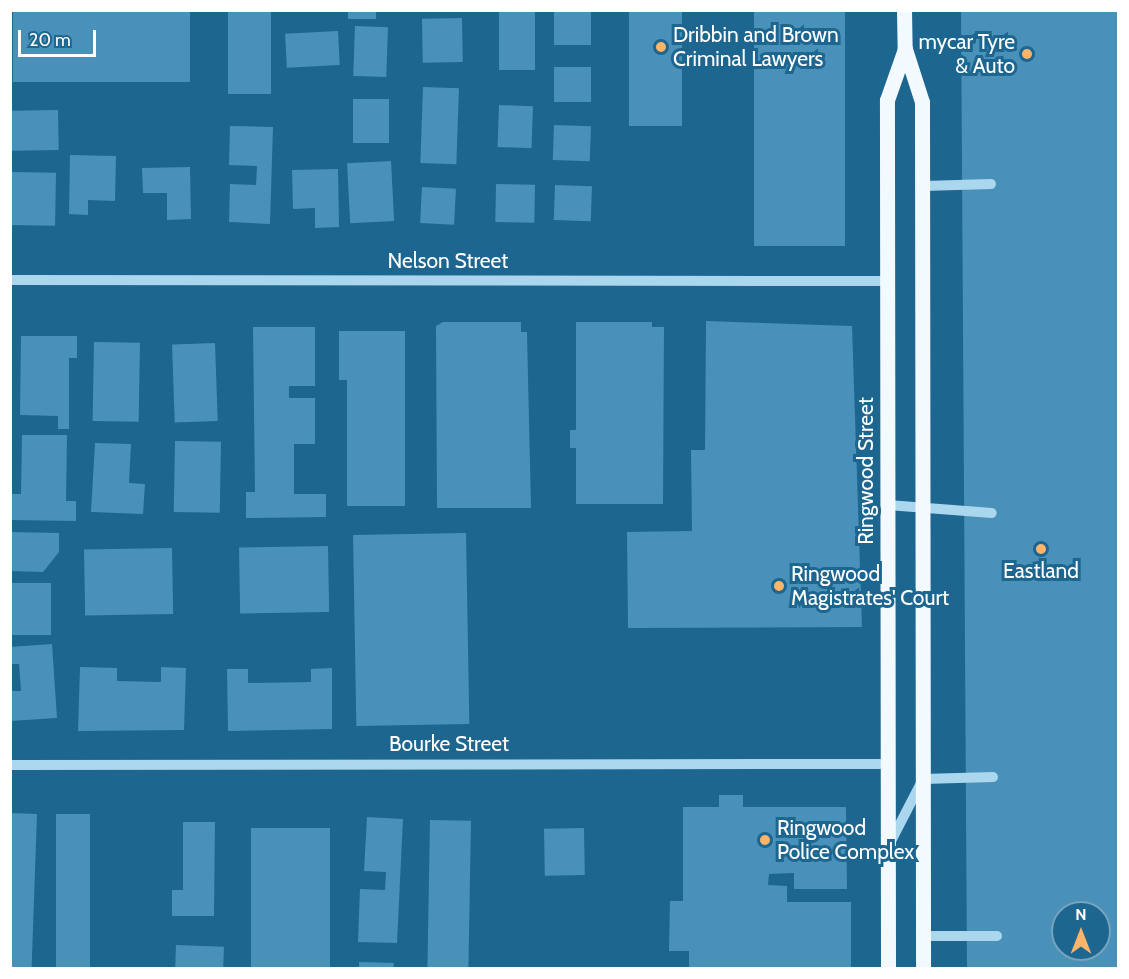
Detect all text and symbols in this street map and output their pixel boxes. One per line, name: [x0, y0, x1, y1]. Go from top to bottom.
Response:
scale bar: [21, 18, 99, 56]
place label: Dribbin and Brown Criminal Lawyers: [673, 22, 839, 72]
text: 20 m: [29, 29, 71, 51]
place label: mycar Tyre & Auto: [918, 29, 1015, 79]
marker: Dribbin and Brown Criminal Lawyers: [654, 40, 668, 54]
marker: mycar Tyre & Auto: [1020, 47, 1034, 61]
street label: Nelson Street: [388, 248, 508, 274]
street label: Ringwood Street: [853, 397, 879, 545]
marker: Eastland: [1034, 542, 1048, 556]
place label: Eastland: [1003, 558, 1079, 584]
place label: Ringwood Magistrates' Court: [791, 561, 949, 611]
marker: Ringwood Magistrates' Court: [772, 579, 786, 593]
street label: Bourke Street: [389, 731, 509, 757]
place label: Ringwood Police Complex: [777, 815, 914, 865]
marker: Ringwood Police Complex: [758, 833, 772, 847]
north arrow: [1051, 901, 1111, 961]
text: N: [1075, 905, 1087, 924]

